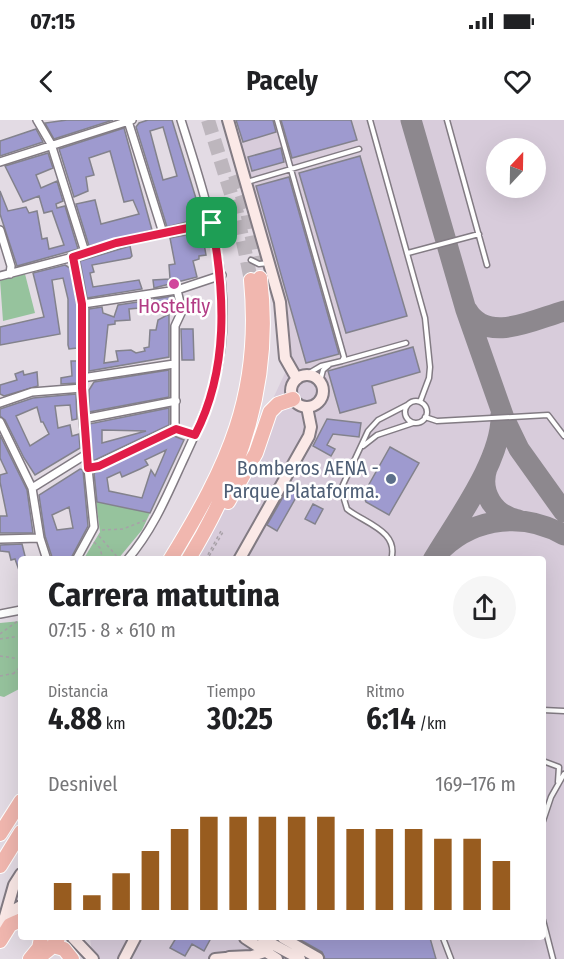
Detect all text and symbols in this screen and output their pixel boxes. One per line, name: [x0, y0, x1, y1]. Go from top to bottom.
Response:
text: 07:15: [30, 8, 75, 35]
icon: back: [30, 65, 63, 98]
text: Pacely: [246, 65, 318, 97]
icon: heart: [501, 65, 534, 98]
north arrow: [486, 138, 546, 198]
map controls: [486, 138, 546, 198]
pin: [186, 197, 237, 248]
icon: arrive: [195, 206, 228, 239]
marker: Hostelfly: [167, 277, 181, 291]
place label: Hostelfly: [138, 294, 210, 318]
place label: Bomberos AENA - Parque Plataforma.: [223, 456, 379, 503]
marker: Bomberos AENA - Parque Plataforma.: [384, 472, 398, 486]
text: Carrera matutina: [48, 575, 280, 615]
button: share: [453, 576, 516, 639]
text: 07:15 · 8 × 610 m: [48, 618, 176, 642]
text: Distancia: [48, 682, 108, 701]
text: Tiempo: [207, 682, 256, 701]
text: Ritmo: [366, 682, 405, 701]
text: 4.88: [48, 701, 102, 737]
text: 30:25: [207, 701, 273, 737]
text: 6:14: [366, 701, 416, 737]
text: km: [102, 714, 126, 733]
text: /km: [416, 714, 447, 733]
text: Desnivel: [48, 772, 118, 796]
text: 169–176 m: [435, 772, 516, 796]

